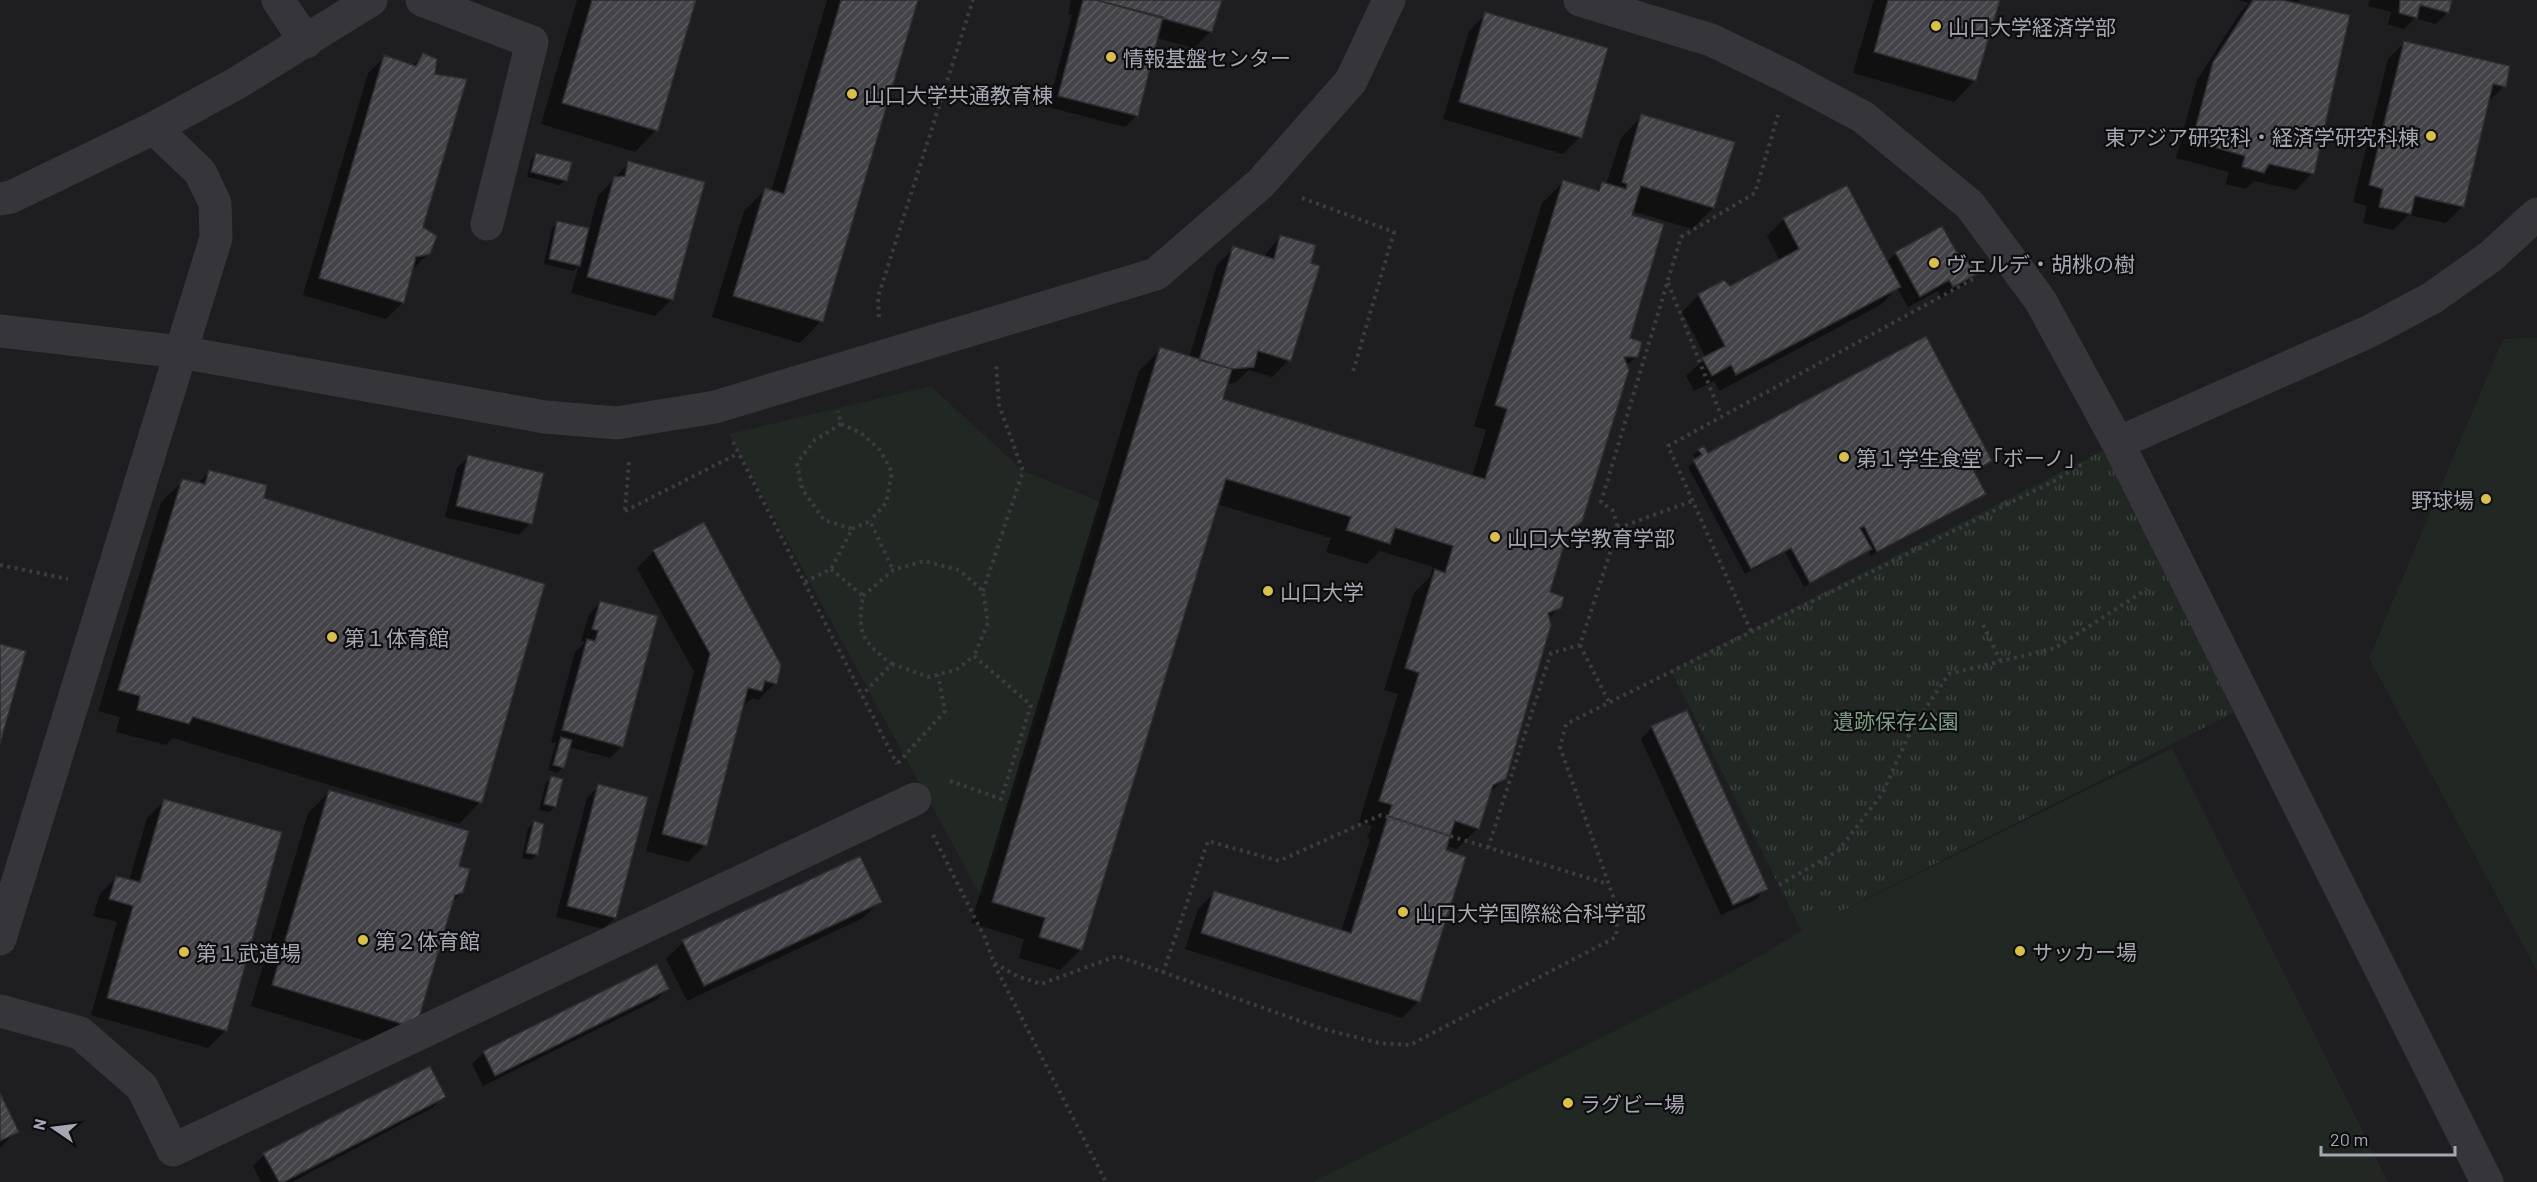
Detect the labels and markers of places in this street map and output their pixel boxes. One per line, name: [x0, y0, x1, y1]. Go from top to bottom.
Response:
place label: 山口大学経済学部: [1948, 14, 2116, 39]
marker: 山口大学経済学部: [1929, 19, 1943, 33]
place label: 情報基盤センター: [1123, 45, 1291, 70]
marker: 情報基盤センター: [1104, 50, 1118, 64]
place label: 山口大学共通教育棟: [864, 82, 1053, 107]
marker: 山口大学共通教育棟: [845, 87, 859, 101]
place label: 東アジア研究科・経済学研究科棟: [2105, 124, 2419, 149]
marker: 東アジア研究科・経済学研究科棟: [2424, 129, 2438, 143]
place label: ヴェルデ・胡桃の樹: [1946, 251, 2135, 276]
marker: ヴェルデ・胡桃の樹: [1927, 256, 1941, 270]
place label: 第１学生食堂「ボーノ」: [1856, 445, 2086, 470]
marker: 第１学生食堂「ボーノ」: [1837, 450, 1851, 464]
place label: 野球場: [2411, 487, 2474, 512]
marker: 野球場: [2479, 492, 2493, 506]
place label: 山口大学教育学部: [1507, 525, 1675, 550]
marker: 山口大学教育学部: [1488, 530, 1502, 544]
place label: 山口大学: [1280, 579, 1364, 604]
marker: 山口大学: [1261, 584, 1275, 598]
place label: 第１体育館: [344, 625, 449, 650]
marker: 第１体育館: [325, 630, 339, 644]
place label: 山口大学国際総合科学部: [1415, 900, 1646, 925]
marker: 山口大学国際総合科学部: [1396, 905, 1410, 919]
place label: 第２体育館: [375, 928, 480, 953]
marker: 第２体育館: [356, 933, 370, 947]
place label: サッカー場: [2032, 939, 2137, 964]
place label: 第１武道場: [196, 940, 301, 965]
marker: サッカー場: [2013, 944, 2027, 958]
marker: 第１武道場: [177, 945, 191, 959]
place label: ラグビー場: [1580, 1091, 1685, 1116]
marker: ラグビー場: [1561, 1096, 1575, 1110]

